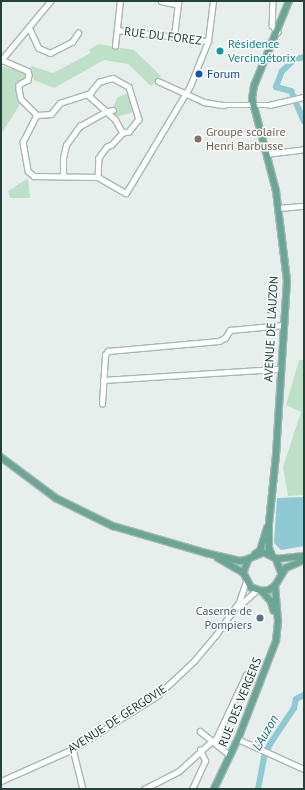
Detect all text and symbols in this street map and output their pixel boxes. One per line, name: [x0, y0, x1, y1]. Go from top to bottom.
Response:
street label: RUE DU FOREZ: [123, 24, 203, 48]
place label: Résidence Vercingétorix: [228, 37, 296, 65]
marker: Résidence Vercingétorix: [215, 46, 225, 56]
place label: Forum: [207, 67, 240, 81]
marker: Forum: [194, 69, 204, 79]
place label: Groupe scolaire Henri Barbusse: [206, 125, 286, 153]
marker: Groupe scolaire Henri Barbusse: [193, 134, 203, 144]
street label: AVENUE DE L'AUZON: [261, 276, 281, 382]
place label: Caserne de Pompiers: [196, 604, 252, 632]
marker: Caserne de Pompiers: [255, 613, 265, 623]
street label: RUE DES VERGERS: [215, 655, 265, 749]
street label: AVENUE DE GERGOVIE: [65, 682, 169, 756]
water label: L'Auzon: [250, 712, 282, 754]

